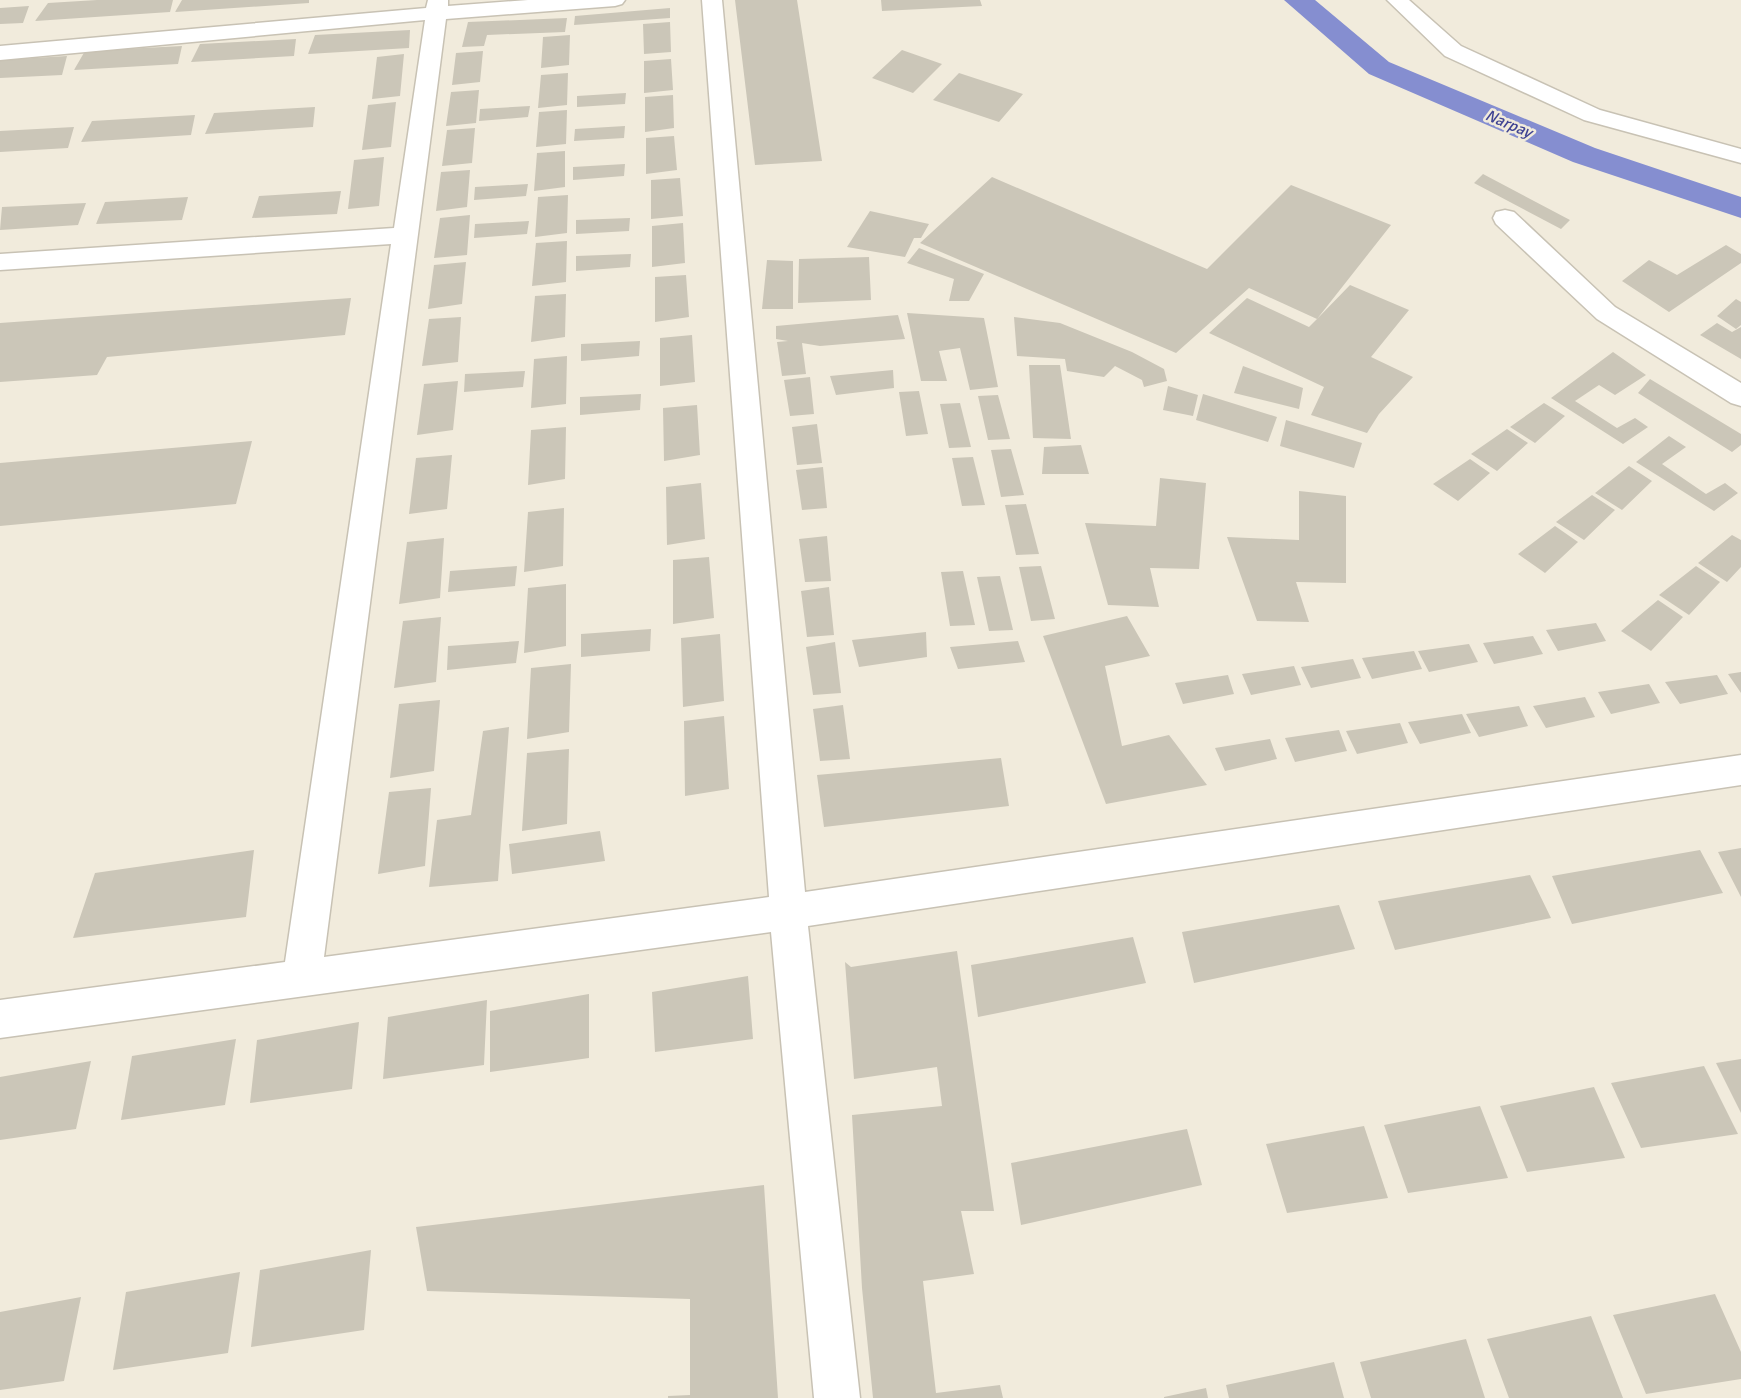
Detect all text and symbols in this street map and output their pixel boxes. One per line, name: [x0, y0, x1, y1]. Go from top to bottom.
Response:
water label: Narpay: [1482, 105, 1537, 144]

